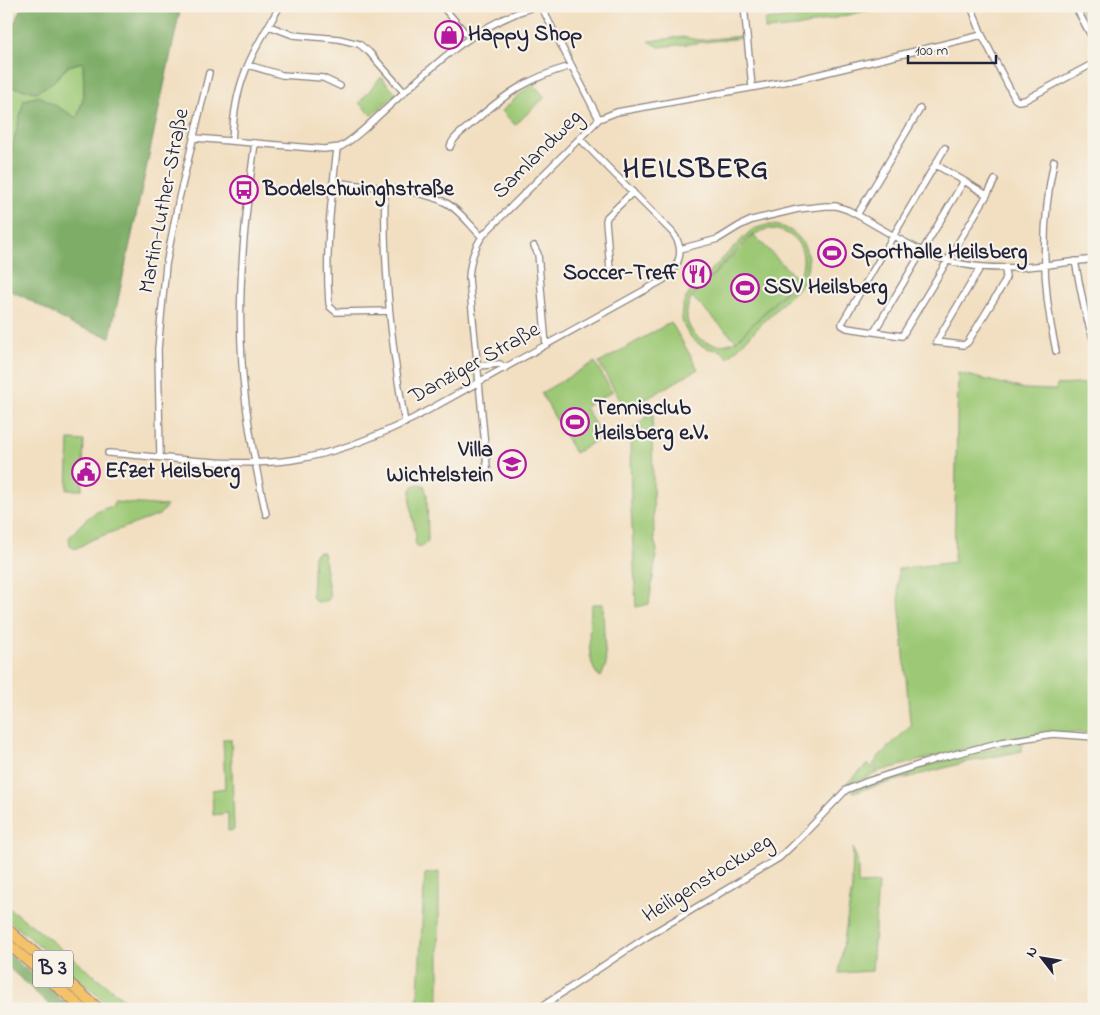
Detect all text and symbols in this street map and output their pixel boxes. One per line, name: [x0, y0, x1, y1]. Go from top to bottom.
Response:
place label: Happy Shop: [468, 19, 582, 52]
shop icon: Happy Shop: [434, 20, 464, 50]
scale bar: [908, 32, 995, 64]
text: 100 m: [915, 40, 948, 62]
street label: Samlandweg: [486, 103, 591, 208]
street label: Martin-Luther-Straße: [131, 106, 199, 296]
district label: HEILSBERG: [623, 150, 769, 191]
place label: Bodelschwinghstraße: [262, 174, 455, 207]
bus stop icon: Bodelschwinghstraße: [229, 175, 259, 205]
place label: Sporthalle Heilsberg: [851, 237, 1028, 270]
sports icon: Sporthalle Heilsberg: [817, 238, 847, 268]
place label: Soccer-Treff: [563, 258, 679, 290]
restaurant icon: Soccer-Treff: [682, 259, 712, 289]
place label: SSV Heilsberg: [764, 272, 888, 305]
sports icon: SSV Heilsberg: [730, 273, 760, 303]
street label: Danziger Straße: [403, 315, 547, 415]
place label: Tennisclub Heilsberg e.V.: [594, 393, 709, 451]
sports icon: Tennisclub Heilsberg e.V.: [560, 407, 590, 437]
place label: Villa Wichtelstein: [386, 435, 493, 492]
school or university icon: Villa Wichtelstein: [497, 449, 527, 479]
place label: Efzet Heilsberg: [105, 456, 240, 489]
public building icon: Efzet Heilsberg: [71, 457, 101, 487]
street label: Heiligenstockweg: [637, 826, 780, 933]
north arrow: [1018, 932, 1068, 982]
text: N: [1021, 943, 1044, 962]
road number: B 3: [33, 951, 73, 988]

